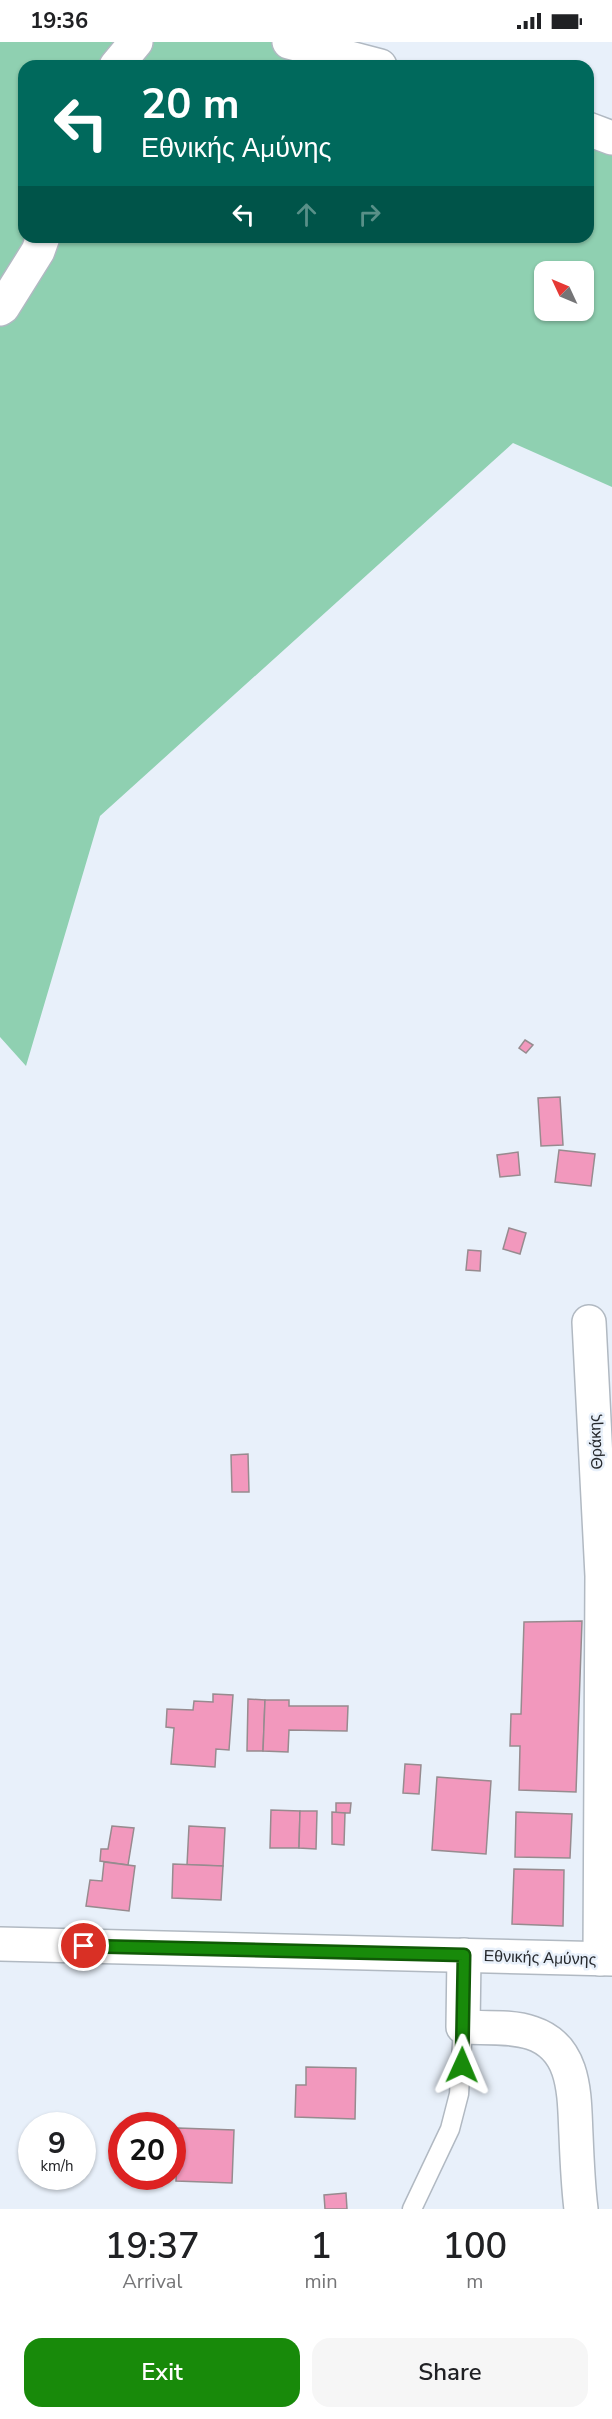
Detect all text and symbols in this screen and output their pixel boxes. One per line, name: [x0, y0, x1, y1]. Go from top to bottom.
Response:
text: 19:36: [30, 6, 88, 36]
text: 20 m: [141, 76, 240, 133]
icon: left: [42, 84, 120, 162]
text: Εθνικής Αμύνης: [141, 130, 331, 167]
icon: left: [227, 198, 260, 231]
icon: ahead: [290, 198, 323, 231]
icon: right: [353, 198, 386, 231]
north arrow: [534, 261, 594, 321]
map controls: [534, 261, 594, 321]
street label: Θράκης: [584, 1413, 608, 1470]
pin: [58, 1920, 109, 1971]
icon: arrive: [67, 1929, 100, 1962]
street label: Εθνικής Αμύνης: [483, 1945, 597, 1971]
position arrow: [430, 2033, 494, 2097]
speed limit sign: 20: [108, 2112, 186, 2190]
text: 9: [48, 2123, 66, 2164]
text: km/h: [40, 2156, 74, 2176]
text: 19:37: [105, 2222, 200, 2271]
text: 1: [310, 2222, 332, 2271]
text: 100: [442, 2222, 507, 2271]
text: Arrival: [122, 2268, 182, 2295]
text: min: [305, 2268, 338, 2295]
text: m: [466, 2268, 483, 2295]
button: Exit: [24, 2338, 300, 2407]
button: Share: [312, 2338, 588, 2407]

